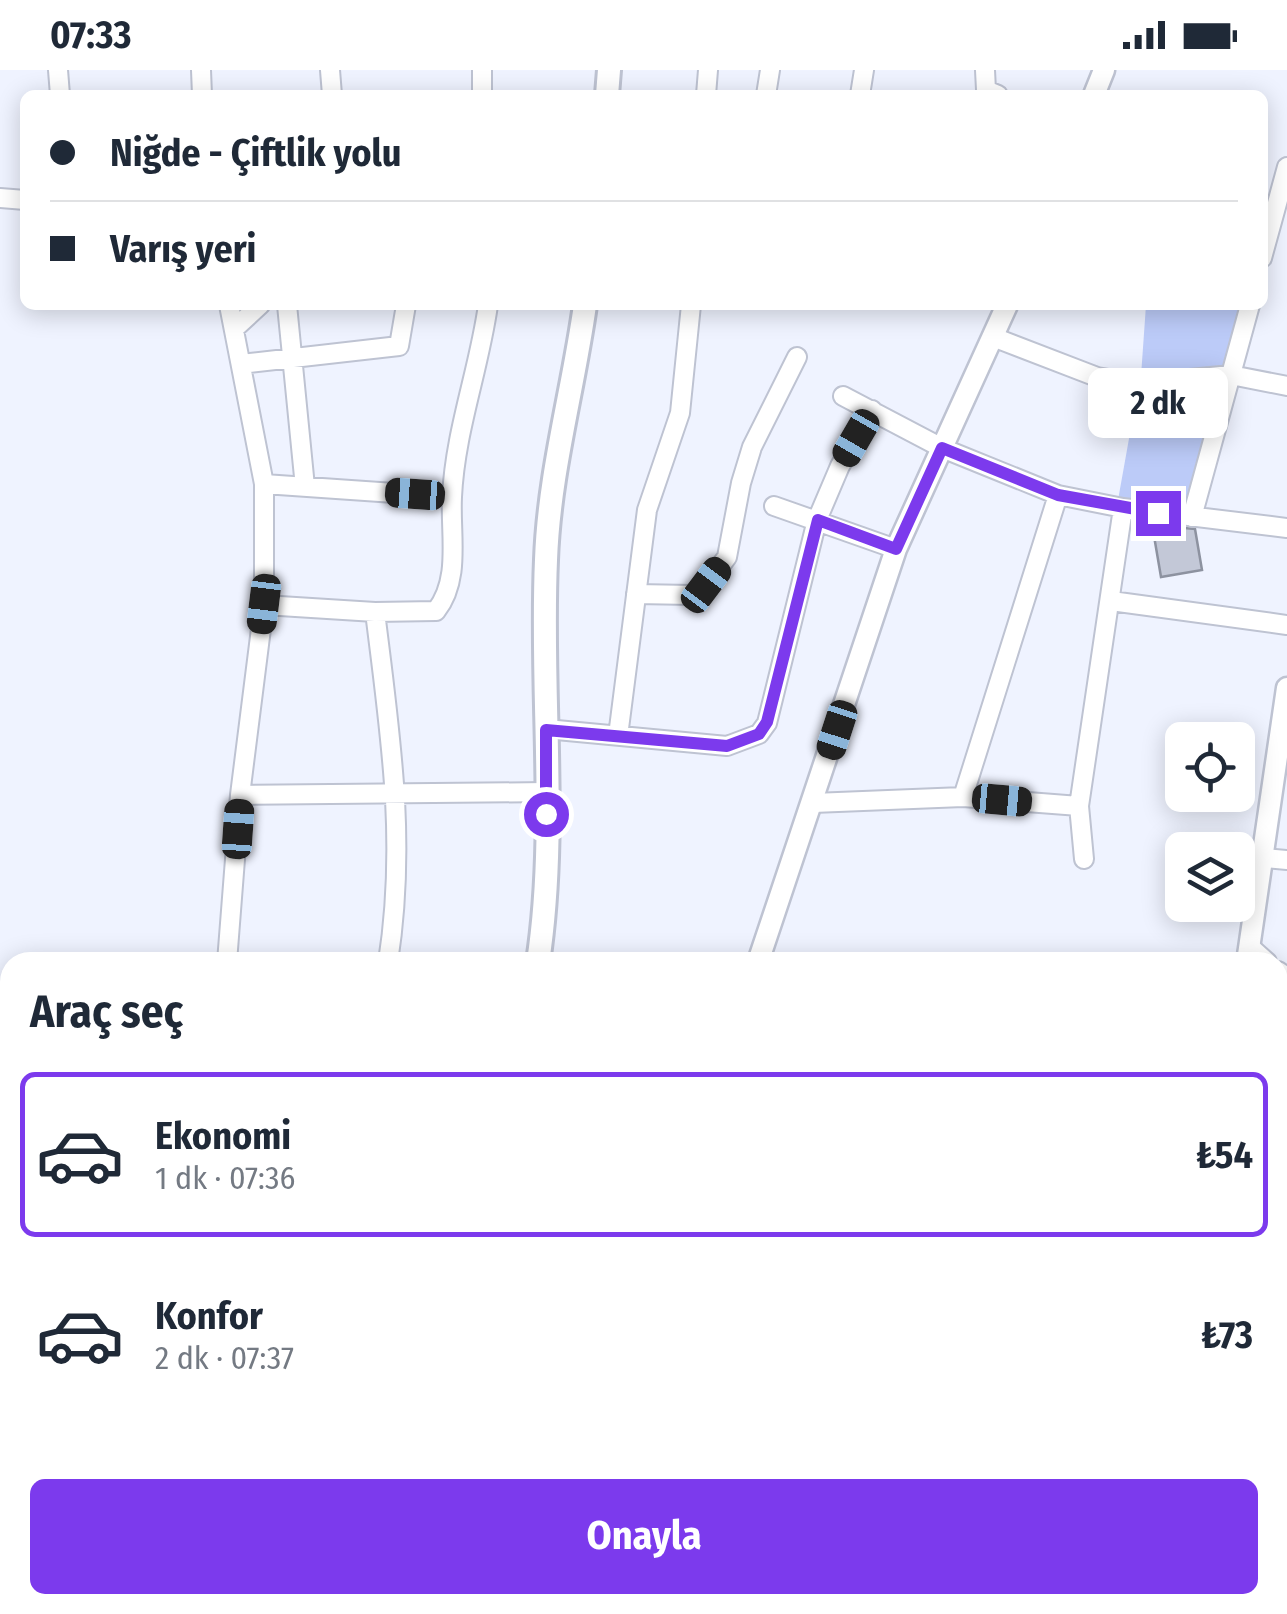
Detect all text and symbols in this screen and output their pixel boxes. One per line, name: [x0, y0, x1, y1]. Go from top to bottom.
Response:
text: 07:33: [50, 12, 132, 58]
text: Niğde - Çiftlik yolu: [110, 130, 402, 176]
text: Varış yeri: [110, 226, 256, 272]
callout: 2 dk: [1088, 368, 1228, 438]
text: 2 dk: [1130, 384, 1186, 422]
car: [828, 405, 884, 471]
car: [384, 477, 446, 511]
route end: [1136, 491, 1181, 536]
car: [676, 552, 736, 618]
car: [245, 572, 283, 636]
car: [813, 697, 861, 763]
map controls: [1165, 722, 1255, 922]
button: locate: [1165, 722, 1255, 812]
car: [971, 782, 1033, 818]
route start: [524, 792, 569, 837]
car: [221, 798, 255, 860]
button: layers: [1165, 832, 1255, 922]
text: Araç seç: [30, 985, 183, 1039]
icon: car: [35, 1110, 125, 1200]
text: Ekonomi: [155, 1113, 291, 1159]
text: ₺54: [1196, 1132, 1253, 1178]
text: 1 dk · 07:36: [155, 1159, 295, 1197]
icon: car: [35, 1290, 125, 1380]
text: Konfor: [155, 1293, 263, 1339]
text: ₺73: [1201, 1312, 1253, 1358]
text: 2 dk · 07:37: [155, 1339, 294, 1377]
button: Onayla: [30, 1479, 1258, 1594]

